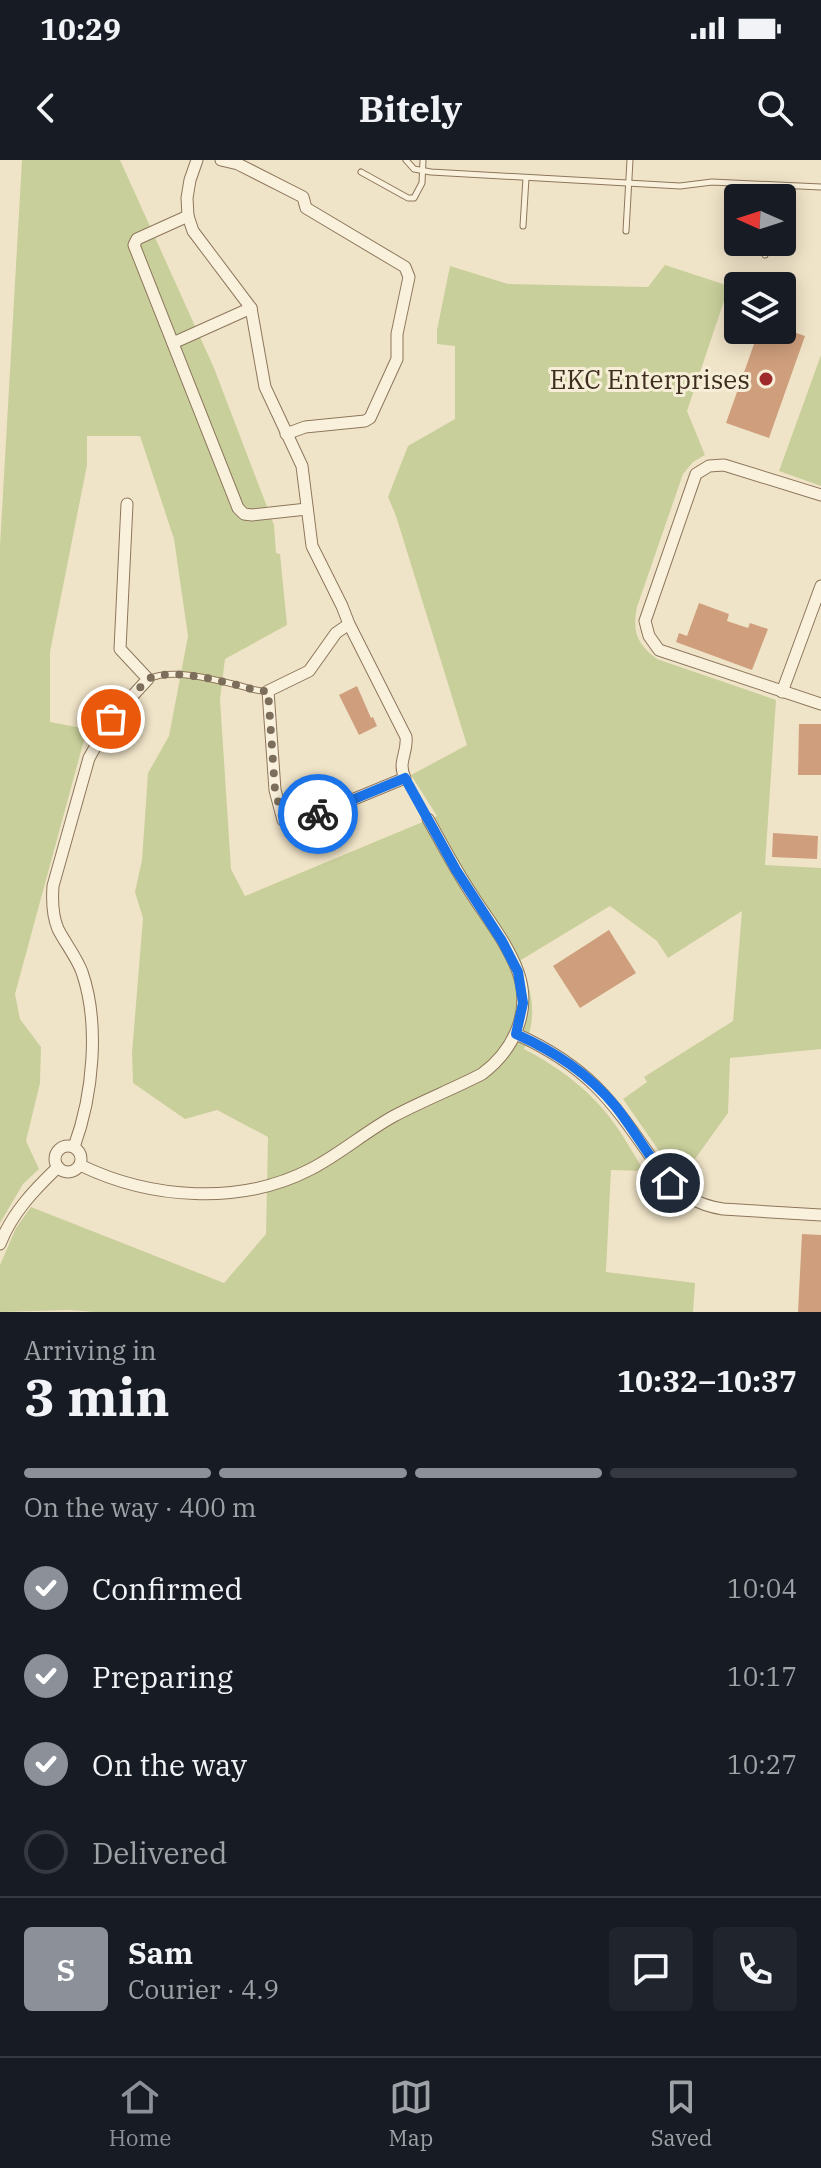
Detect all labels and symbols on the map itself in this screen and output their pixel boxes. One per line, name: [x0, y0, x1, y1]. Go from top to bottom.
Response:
north arrow: [724, 184, 796, 256]
place label: EKC Enterprises: [550, 362, 750, 396]
marker: EKC Enterprises: [757, 370, 775, 388]
pin: [77, 685, 145, 753]
courier: [278, 774, 358, 854]
pin: [636, 1149, 704, 1217]

